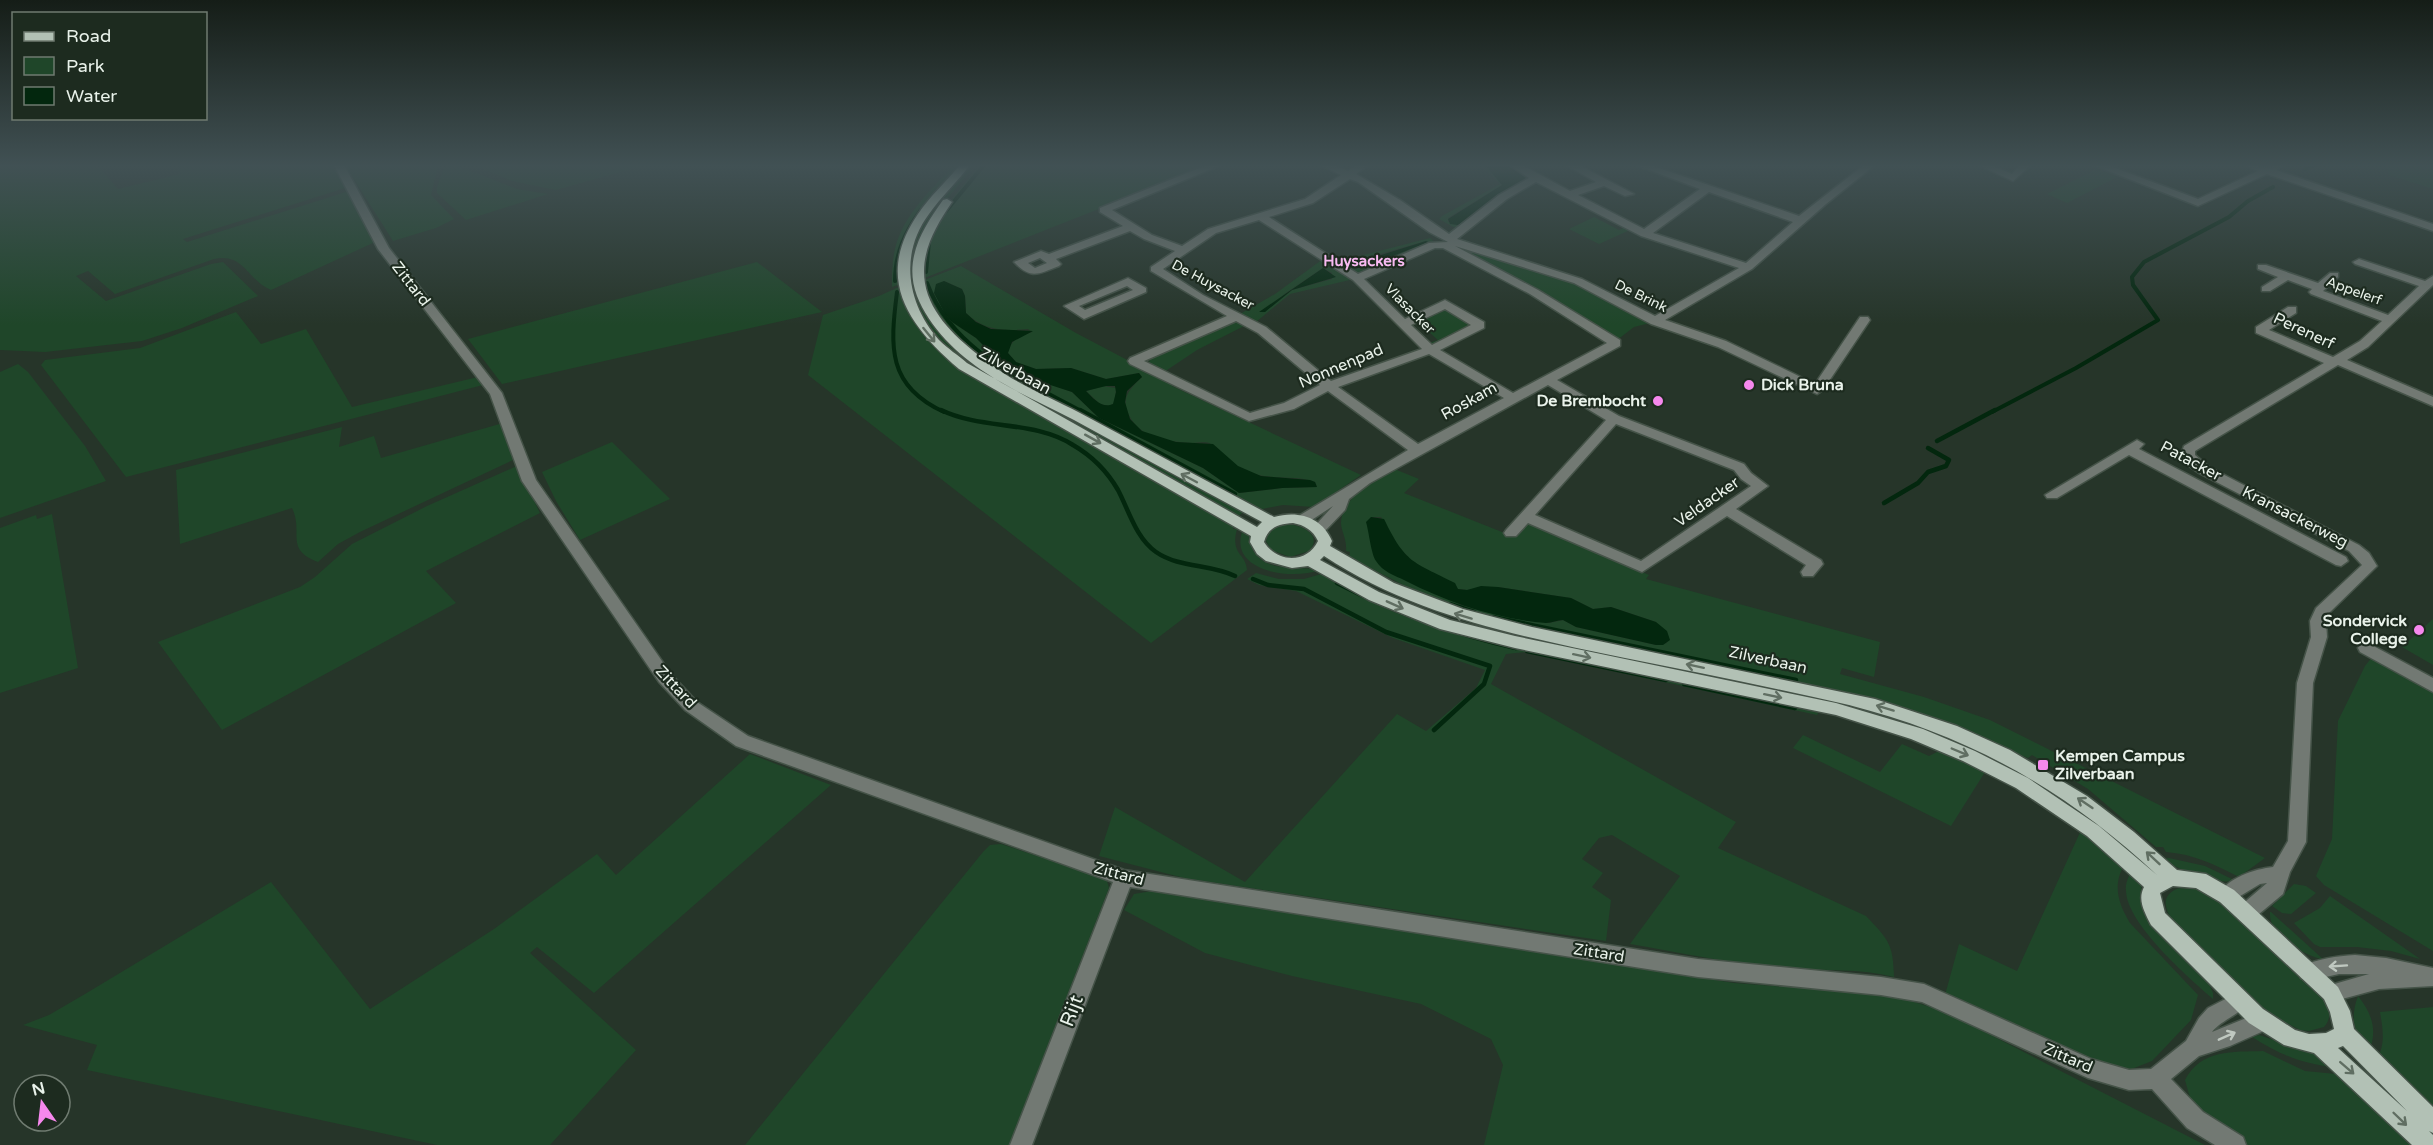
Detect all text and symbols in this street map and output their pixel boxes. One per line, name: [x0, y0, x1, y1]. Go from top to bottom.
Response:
legend: [12, 12, 207, 120]
text: Road: [66, 25, 111, 47]
text: Park: [66, 55, 105, 77]
text: Water: [66, 85, 117, 107]
district label: Huysackers: [1323, 252, 1405, 271]
street label: De Huysacker: [1169, 256, 1258, 314]
street label: Zittard: [387, 258, 435, 310]
street label: Appelerf: [2324, 273, 2385, 309]
street label: De Brink: [1612, 276, 1670, 316]
street label: Vlasacker: [1381, 280, 1439, 338]
street label: Perenerf: [2270, 308, 2339, 354]
one-way arrow: [922, 327, 936, 342]
street label: Nonnenpad: [1296, 339, 1386, 393]
street label: Zilverbaan: [975, 343, 1055, 399]
place label: Dick Bruna: [1761, 375, 1844, 395]
street label: Roskam: [1437, 377, 1501, 425]
marker: Dick Bruna: [1742, 378, 1756, 392]
place label: De Brembocht: [1536, 391, 1647, 411]
marker: De Brembocht: [1651, 394, 1665, 408]
one-way arrow: [1084, 433, 1101, 445]
street label: Patacker: [2157, 437, 2226, 486]
one-way arrow: [1181, 472, 1199, 483]
street label: Veldacker: [1671, 472, 1744, 532]
street label: Kransackerweg: [2239, 482, 2351, 552]
one-way arrow: [1385, 600, 1403, 612]
one-way arrow: [1454, 610, 1473, 621]
place label: Sondervick College: [2323, 611, 2407, 649]
marker: Sondervick College: [2412, 623, 2426, 637]
street label: Zilverbaan: [1727, 642, 1809, 678]
one-way arrow: [1572, 651, 1592, 662]
one-way arrow: [1686, 660, 1705, 671]
street label: Zittard: [651, 661, 701, 713]
one-way arrow: [1763, 691, 1783, 702]
one-way arrow: [1876, 702, 1895, 713]
one-way arrow: [1950, 746, 1968, 758]
place label: Kempen Campus Zilverbaan: [2055, 746, 2185, 784]
marker: Kempen Campus Zilverbaan: [2036, 758, 2050, 772]
one-way arrow: [2077, 797, 2094, 809]
one-way arrow: [2145, 851, 2160, 866]
street label: Zittard: [1092, 858, 1146, 890]
street label: Zittard: [1572, 939, 1626, 967]
one-way arrow: [2328, 960, 2348, 971]
street label: Rijt: [1055, 991, 1089, 1030]
one-way arrow: [2218, 1030, 2236, 1042]
street label: Zittard: [2040, 1039, 2096, 1077]
one-way arrow: [2339, 1061, 2354, 1075]
north arrow: [12, 1073, 72, 1133]
text: N: [30, 1078, 47, 1101]
one-way arrow: [2393, 1111, 2408, 1126]

